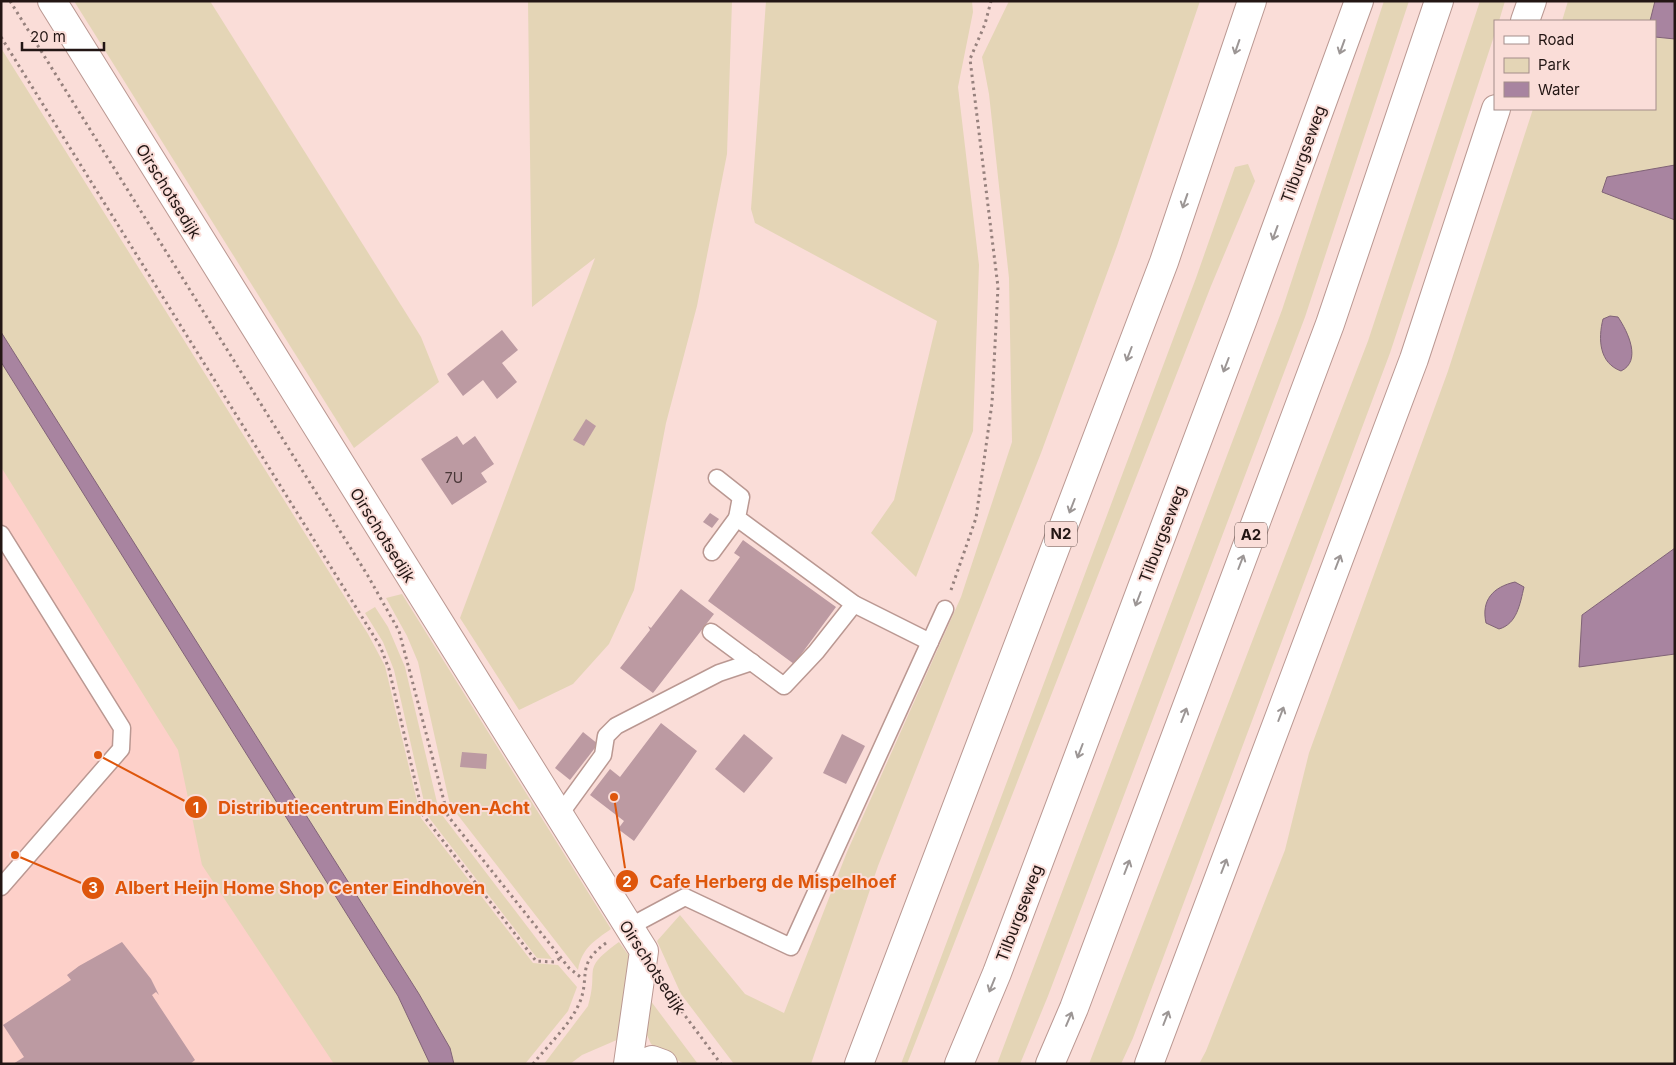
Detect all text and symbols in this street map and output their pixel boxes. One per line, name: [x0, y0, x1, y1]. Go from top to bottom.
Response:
scale bar: [22, 20, 105, 52]
legend: [1494, 20, 1656, 110]
text: 20 m: [30, 27, 66, 46]
text: Road: [1538, 30, 1574, 49]
one-way arrow: [1232, 39, 1241, 55]
one-way arrow: [1337, 39, 1346, 54]
text: Park: [1538, 55, 1571, 74]
text: Water: [1538, 80, 1580, 99]
street label: Tilburgseweg: [1276, 102, 1330, 206]
street label: Oirschotsedijk: [132, 140, 206, 242]
one-way arrow: [1179, 193, 1189, 209]
one-way arrow: [1270, 225, 1279, 240]
one-way arrow: [1124, 346, 1133, 361]
one-way arrow: [1221, 357, 1230, 372]
house number: 7U: [445, 469, 463, 486]
street label: Tilburgseweg: [1134, 483, 1190, 585]
street label: Oirschotsedijk: [346, 484, 420, 586]
one-way arrow: [1067, 498, 1076, 513]
road number: N2: [1045, 522, 1077, 546]
road number: A2: [1235, 522, 1267, 548]
one-way arrow: [1237, 555, 1246, 571]
one-way arrow: [1334, 555, 1343, 570]
one-way arrow: [1133, 591, 1142, 606]
one-way arrow: [1180, 707, 1189, 723]
one-way arrow: [1277, 707, 1286, 722]
one-way arrow: [1075, 743, 1085, 758]
callout: Distributiecentrum Eindhoven-Acht: [183, 791, 540, 824]
text: Distributiecentrum Eindhoven-Acht: [218, 797, 530, 818]
text: 1: [193, 798, 199, 817]
one-way arrow: [1219, 859, 1229, 874]
one-way arrow: [1123, 860, 1132, 875]
street label: Tilburgseweg: [991, 862, 1047, 964]
callout: Cafe Herberg de Mispelhoef: [614, 865, 906, 898]
text: Cafe Herberg de Mispelhoef: [649, 871, 897, 892]
callout: Albert Heijn Home Shop Center Eindhoven: [80, 872, 496, 905]
text: 2: [622, 872, 632, 891]
text: Albert Heijn Home Shop Center Eindhoven: [115, 877, 485, 898]
text: 3: [88, 878, 98, 897]
street label: Oirschotsedijk: [615, 916, 691, 1018]
one-way arrow: [987, 977, 996, 992]
one-way arrow: [1162, 1011, 1171, 1027]
one-way arrow: [1065, 1012, 1075, 1027]

